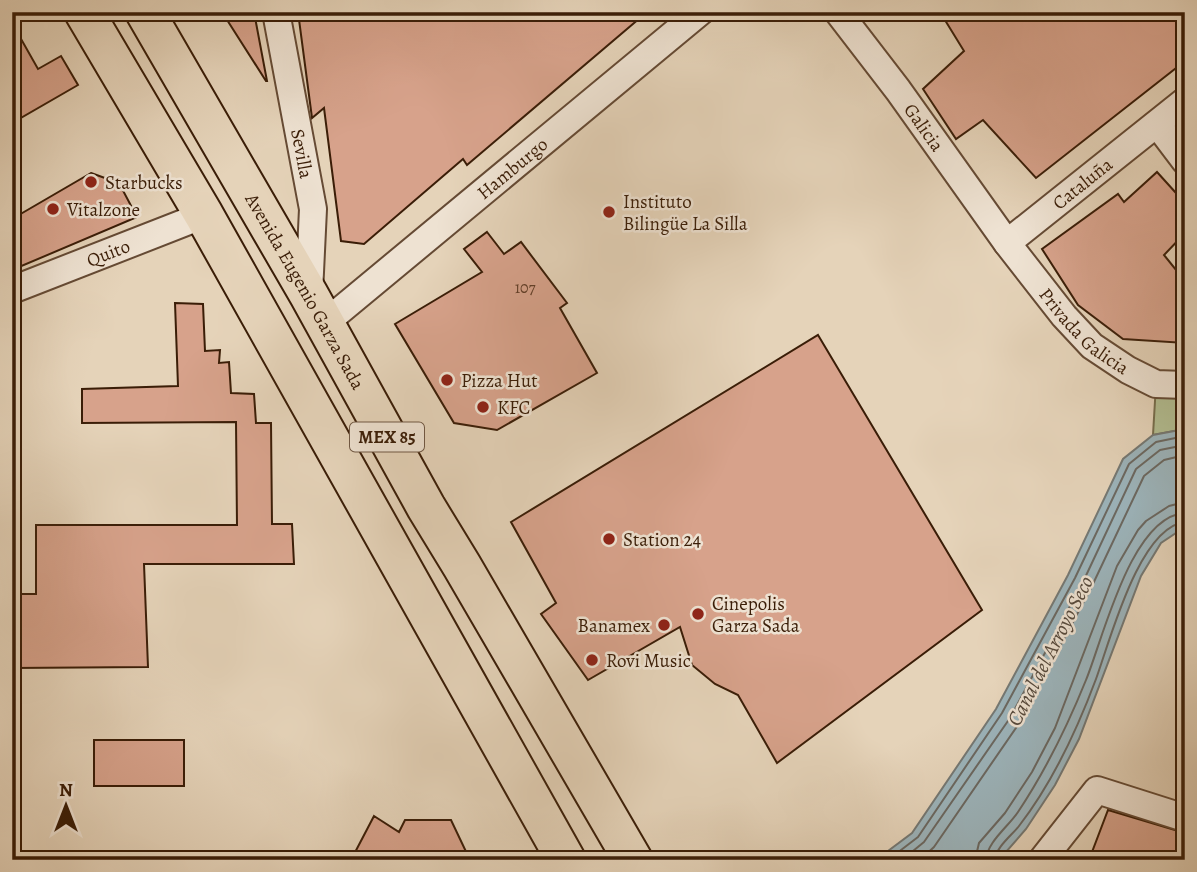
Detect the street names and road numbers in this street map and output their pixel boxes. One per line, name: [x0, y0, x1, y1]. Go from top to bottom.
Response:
street label: Galicia: [897, 98, 950, 157]
street label: Sevilla: [284, 127, 319, 181]
street label: Hamburgo: [472, 132, 554, 206]
street label: Cataluña: [1047, 152, 1118, 216]
street label: Avenida Eugenio Garza Sada: [238, 188, 371, 395]
street label: Quito: [83, 233, 134, 274]
street label: Privada Galicia: [1033, 283, 1134, 381]
road number: MEX 85: [350, 422, 424, 452]

